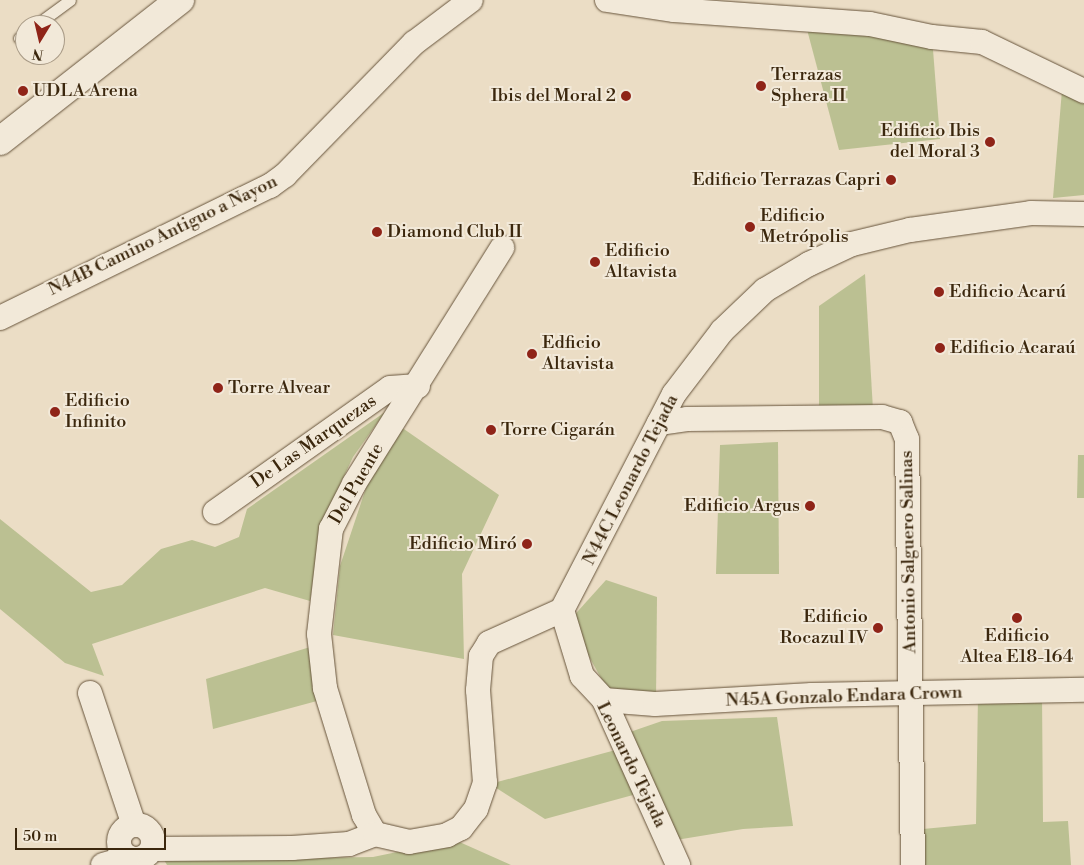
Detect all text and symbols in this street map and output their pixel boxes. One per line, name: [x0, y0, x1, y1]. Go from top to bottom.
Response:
north arrow: [15, 15, 65, 65]
text: N: [31, 44, 45, 64]
place label: Terrazas Sphera II: [771, 65, 846, 108]
place label: UDLA Arena: [33, 80, 138, 102]
marker: Terrazas Sphera II: [755, 80, 767, 92]
marker: UDLA Arena: [17, 85, 29, 97]
place label: Ibis del Moral 2: [491, 85, 616, 107]
marker: Ibis del Moral 2: [620, 90, 632, 102]
place label: Edificio Ibis del Moral 3: [881, 121, 980, 163]
marker: Edificio Ibis del Moral 3: [984, 136, 996, 148]
place label: Edificio Terrazas Capri: [692, 169, 881, 191]
street label: N44B Camino Antiguo a Nayon: [45, 171, 281, 301]
marker: Edificio Terrazas Capri: [885, 174, 897, 186]
place label: Edificio Metrópolis: [760, 206, 849, 248]
place label: Diamond Club II: [387, 221, 522, 243]
marker: Edificio Metrópolis: [744, 221, 756, 233]
marker: Diamond Club II: [371, 226, 383, 238]
place label: Edificio Altavista: [605, 241, 677, 284]
marker: Edificio Altavista: [589, 256, 601, 268]
place label: Edificio Acarú: [949, 281, 1066, 303]
marker: Edificio Acarú: [933, 286, 945, 298]
place label: Edficio Altavista: [542, 333, 614, 376]
place label: Edificio Acaraú: [950, 337, 1076, 359]
marker: Edificio Acaraú: [934, 342, 946, 354]
marker: Edficio Altavista: [526, 348, 538, 360]
place label: Torre Alvear: [228, 377, 330, 399]
marker: Torre Alvear: [212, 382, 224, 394]
place label: Edificio Infinito: [65, 391, 130, 434]
street label: De Las Marquezas: [247, 391, 381, 493]
street label: N44C Leonardo Tejada: [579, 391, 683, 569]
marker: Edificio Infinito: [49, 406, 61, 418]
place label: Torre Cigarán: [501, 419, 615, 441]
marker: Torre Cigarán: [485, 424, 497, 436]
street label: Del Puente: [325, 440, 389, 528]
street label: Antonio Salguero Salinas: [896, 450, 922, 654]
place label: Edificio Argus: [684, 495, 800, 517]
marker: Edificio Argus: [804, 500, 816, 512]
place label: Edificio Miró: [409, 533, 517, 555]
marker: Edificio Miró: [521, 538, 533, 550]
place label: Edificio Rocazul IV: [780, 607, 868, 650]
marker: Edificio Altea E18-164: [1011, 612, 1023, 624]
marker: Edificio Rocazul IV: [872, 622, 884, 634]
place label: Edificio Altea E18-164: [961, 626, 1073, 669]
street label: N45A Gonzalo Endara Crown: [725, 682, 963, 712]
street label: Leonardo Tejada: [591, 699, 671, 831]
scale bar: [18, 818, 169, 850]
text: 50 m: [23, 827, 57, 846]

